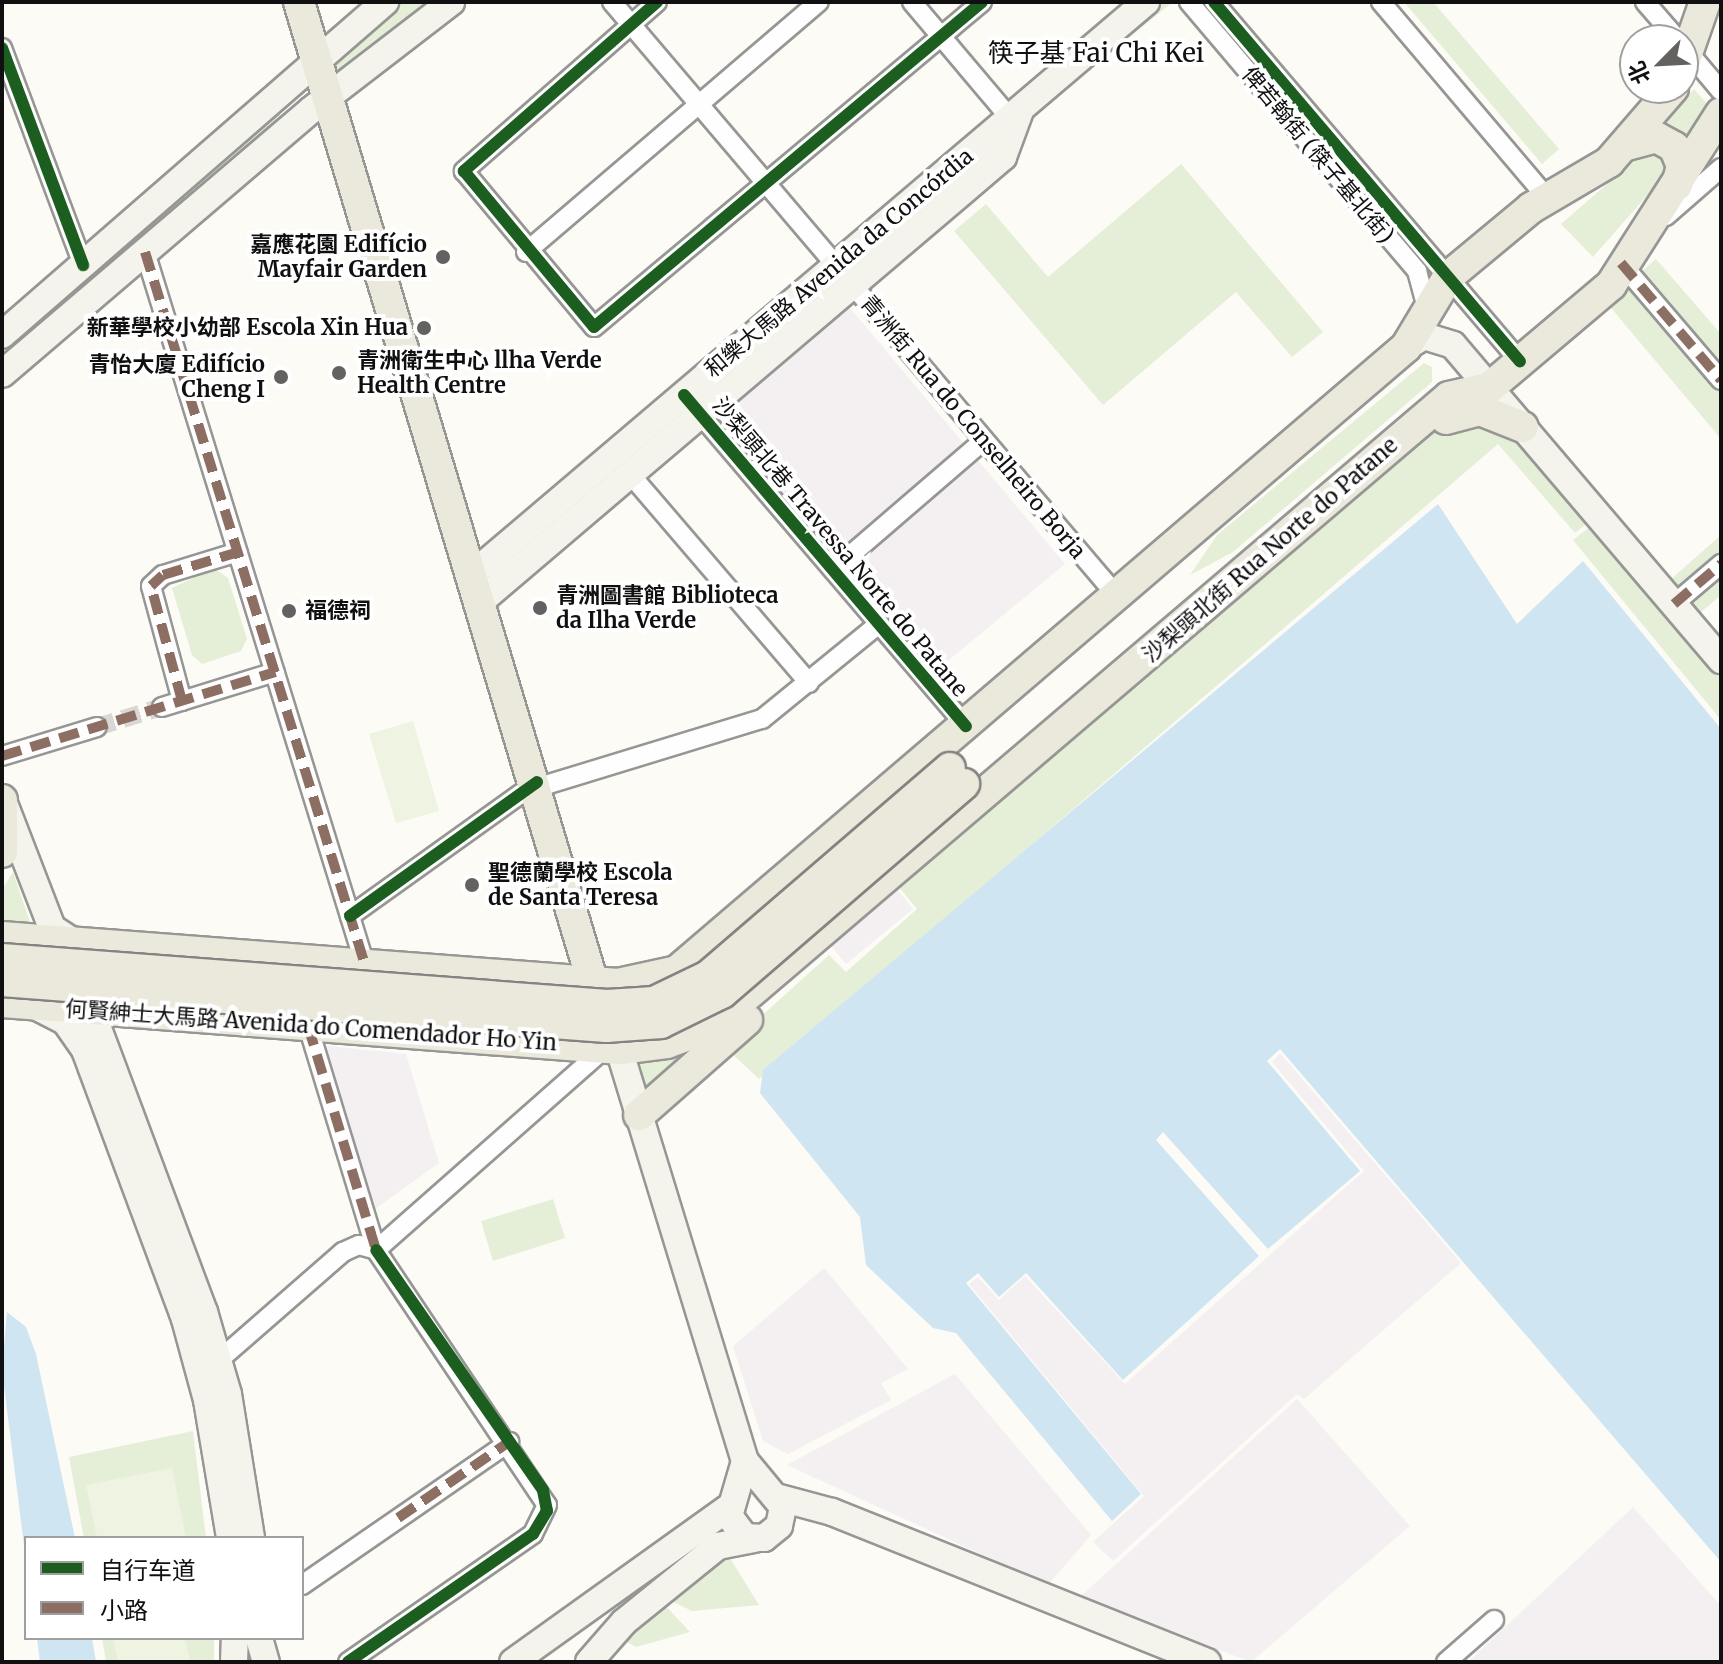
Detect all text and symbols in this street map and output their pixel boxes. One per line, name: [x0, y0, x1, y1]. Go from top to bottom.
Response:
north arrow: [1619, 24, 1699, 104]
district label: 筷子基 Fai Chi Kei: [988, 37, 1204, 69]
text: 北: [1622, 57, 1656, 89]
street label: 俾若翰街 (筷子基北街): [1236, 61, 1400, 249]
street label: 和樂大馬路 Avenida da Concórdia: [699, 143, 979, 383]
place label: 嘉應花園 Edifício Mayfair Garden: [250, 231, 427, 282]
marker: 嘉應花園 Edifício Mayfair Garden: [434, 248, 452, 266]
street label: 青洲街 Rua do Conselheiro Borja: [855, 290, 1091, 564]
place label: 新華學校小幼部 Escola Xin Hua: [87, 315, 408, 341]
marker: 新華學校小幼部 Escola Xin Hua: [415, 319, 433, 337]
place label: 青洲衛生中心 llha Verde Health Centre: [357, 347, 602, 398]
place label: 青怡大廈 Edifício Cheng I: [88, 351, 265, 402]
marker: 青洲衛生中心 llha Verde Health Centre: [328, 362, 350, 384]
marker: 青怡大廈 Edifício Cheng I: [272, 368, 290, 386]
street label: 沙梨頭北巷 Travessa Norte do Patane: [707, 392, 973, 702]
street label: 沙梨頭北街 Rua Norte do Patane: [1137, 432, 1403, 668]
place label: 青洲圖書館 Biblioteca da Ilha Verde: [556, 582, 779, 634]
place label: 福德祠: [305, 598, 371, 624]
marker: 青洲圖書館 Biblioteca da Ilha Verde: [531, 599, 549, 617]
marker: 福德祠: [280, 602, 298, 620]
place label: 聖德蘭學校 Escola de Santa Teresa: [488, 859, 673, 910]
marker: 聖德蘭學校 Escola de Santa Teresa: [463, 876, 481, 894]
street label: 何賢紳士大馬路 Avenida do Comendador Ho Yin: [64, 996, 558, 1056]
legend: [24, 1536, 304, 1640]
text: 自行车道: [100, 1555, 196, 1586]
text: 小路: [100, 1595, 148, 1626]

